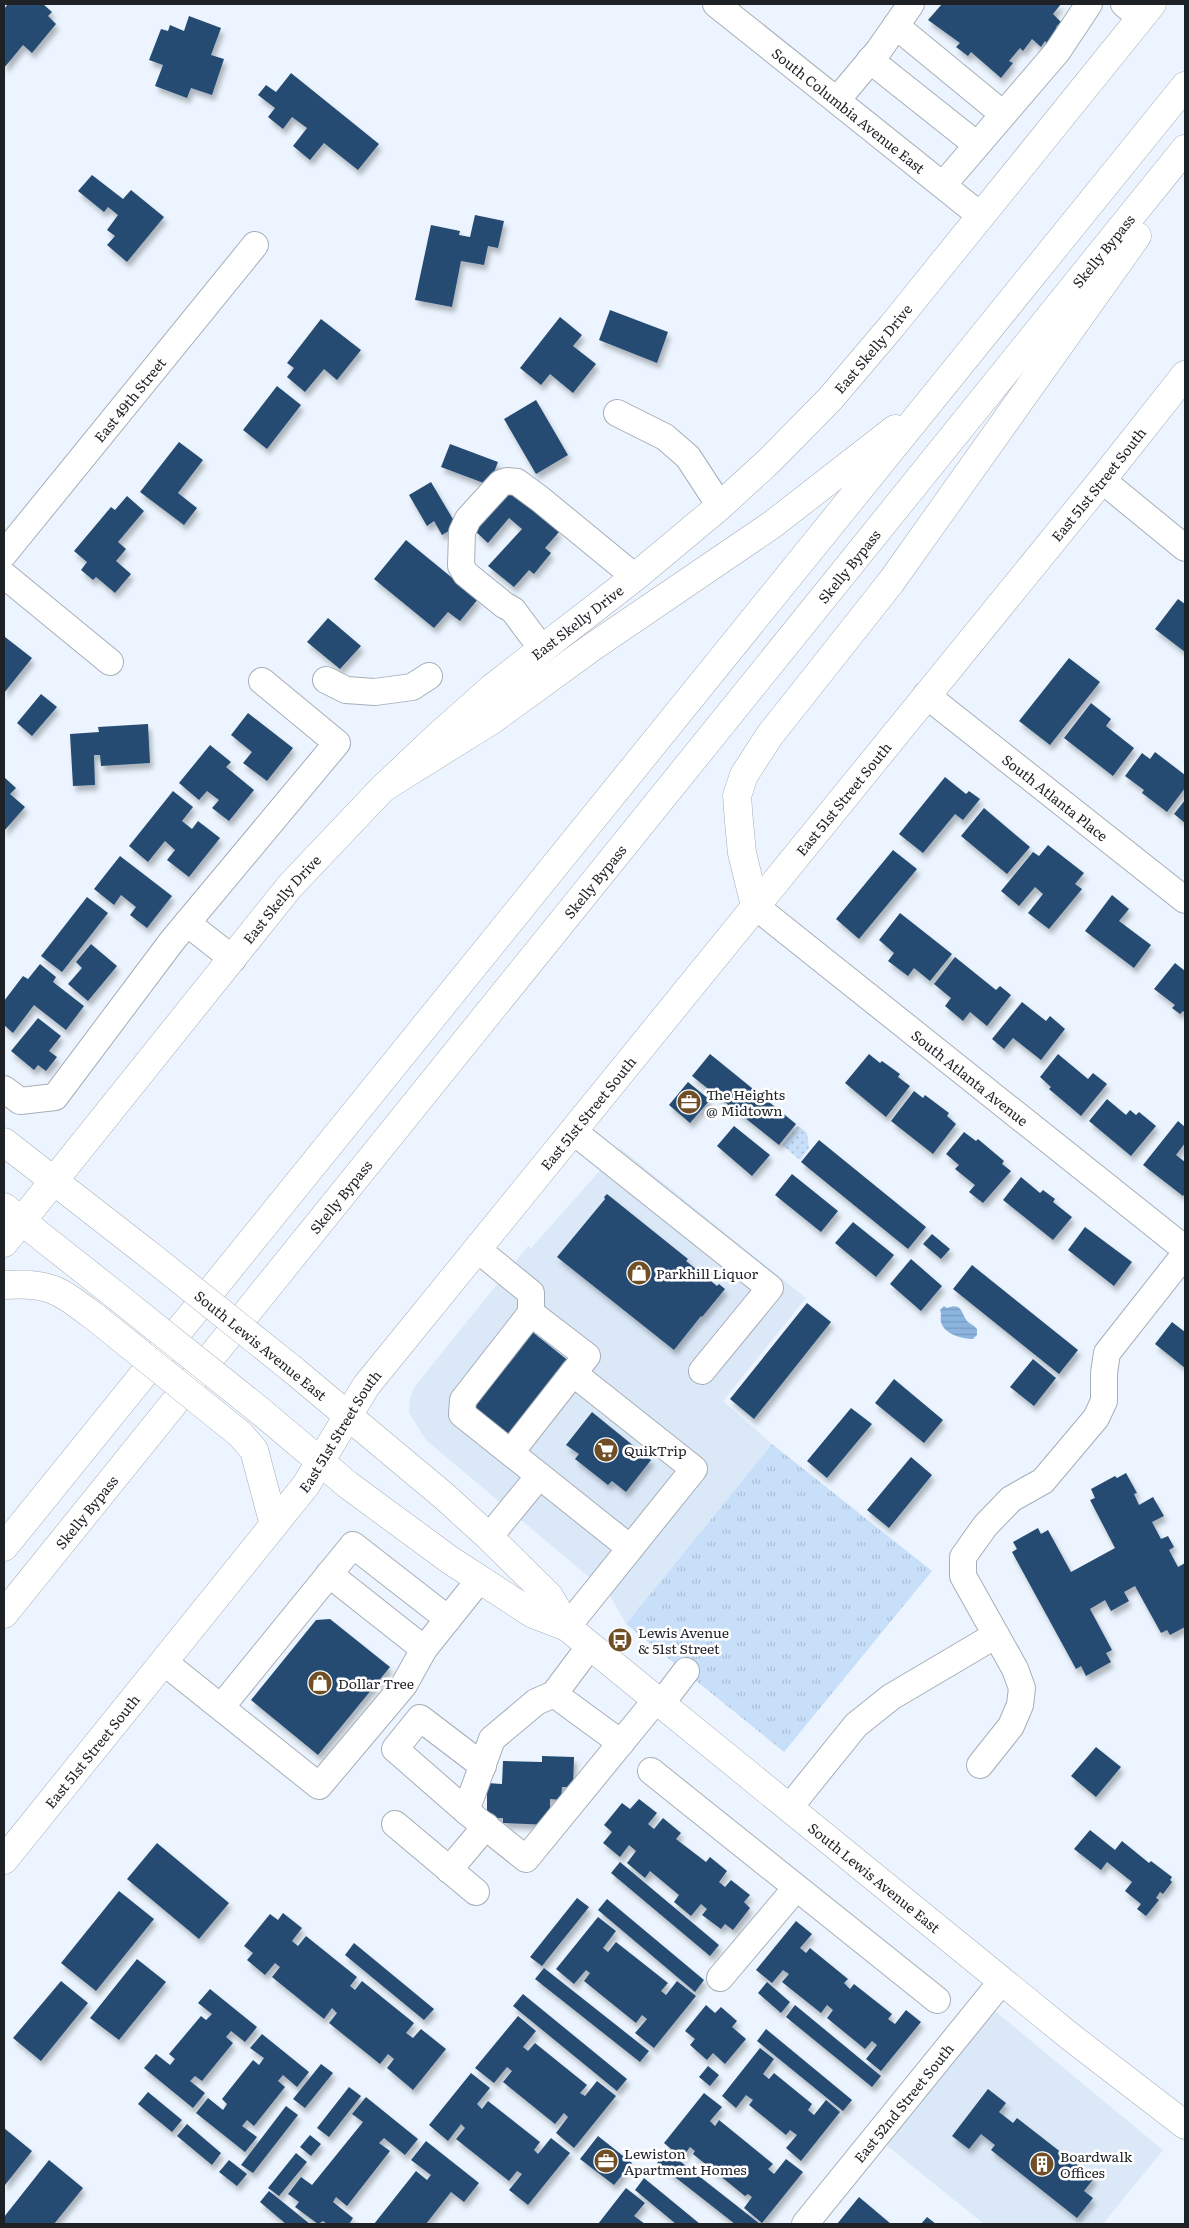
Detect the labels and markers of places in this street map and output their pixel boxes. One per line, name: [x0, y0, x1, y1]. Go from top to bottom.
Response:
place label: The Heights @ Midtown: [706, 1084, 785, 1120]
office icon: The Heights @ Midtown: [676, 1089, 702, 1115]
shop icon: Parkhill Liquor: [626, 1260, 652, 1286]
place label: Parkhill Liquor: [656, 1263, 759, 1283]
supermarket icon: QuikTrip: [593, 1437, 619, 1463]
place label: QuikTrip: [624, 1440, 687, 1460]
place label: Lewis Avenue & 51st Street: [638, 1622, 729, 1658]
bus stop icon: Lewis Avenue & 51st Street: [607, 1627, 633, 1653]
shop icon: Dollar Tree: [307, 1670, 333, 1696]
place label: Dollar Tree: [338, 1673, 414, 1693]
place label: Lewiston Apartment Homes: [624, 2143, 747, 2179]
place label: Boardwalk Offices: [1060, 2146, 1133, 2182]
office icon: Lewiston Apartment Homes: [593, 2148, 619, 2174]
building icon: Boardwalk Offices: [1029, 2151, 1055, 2177]

